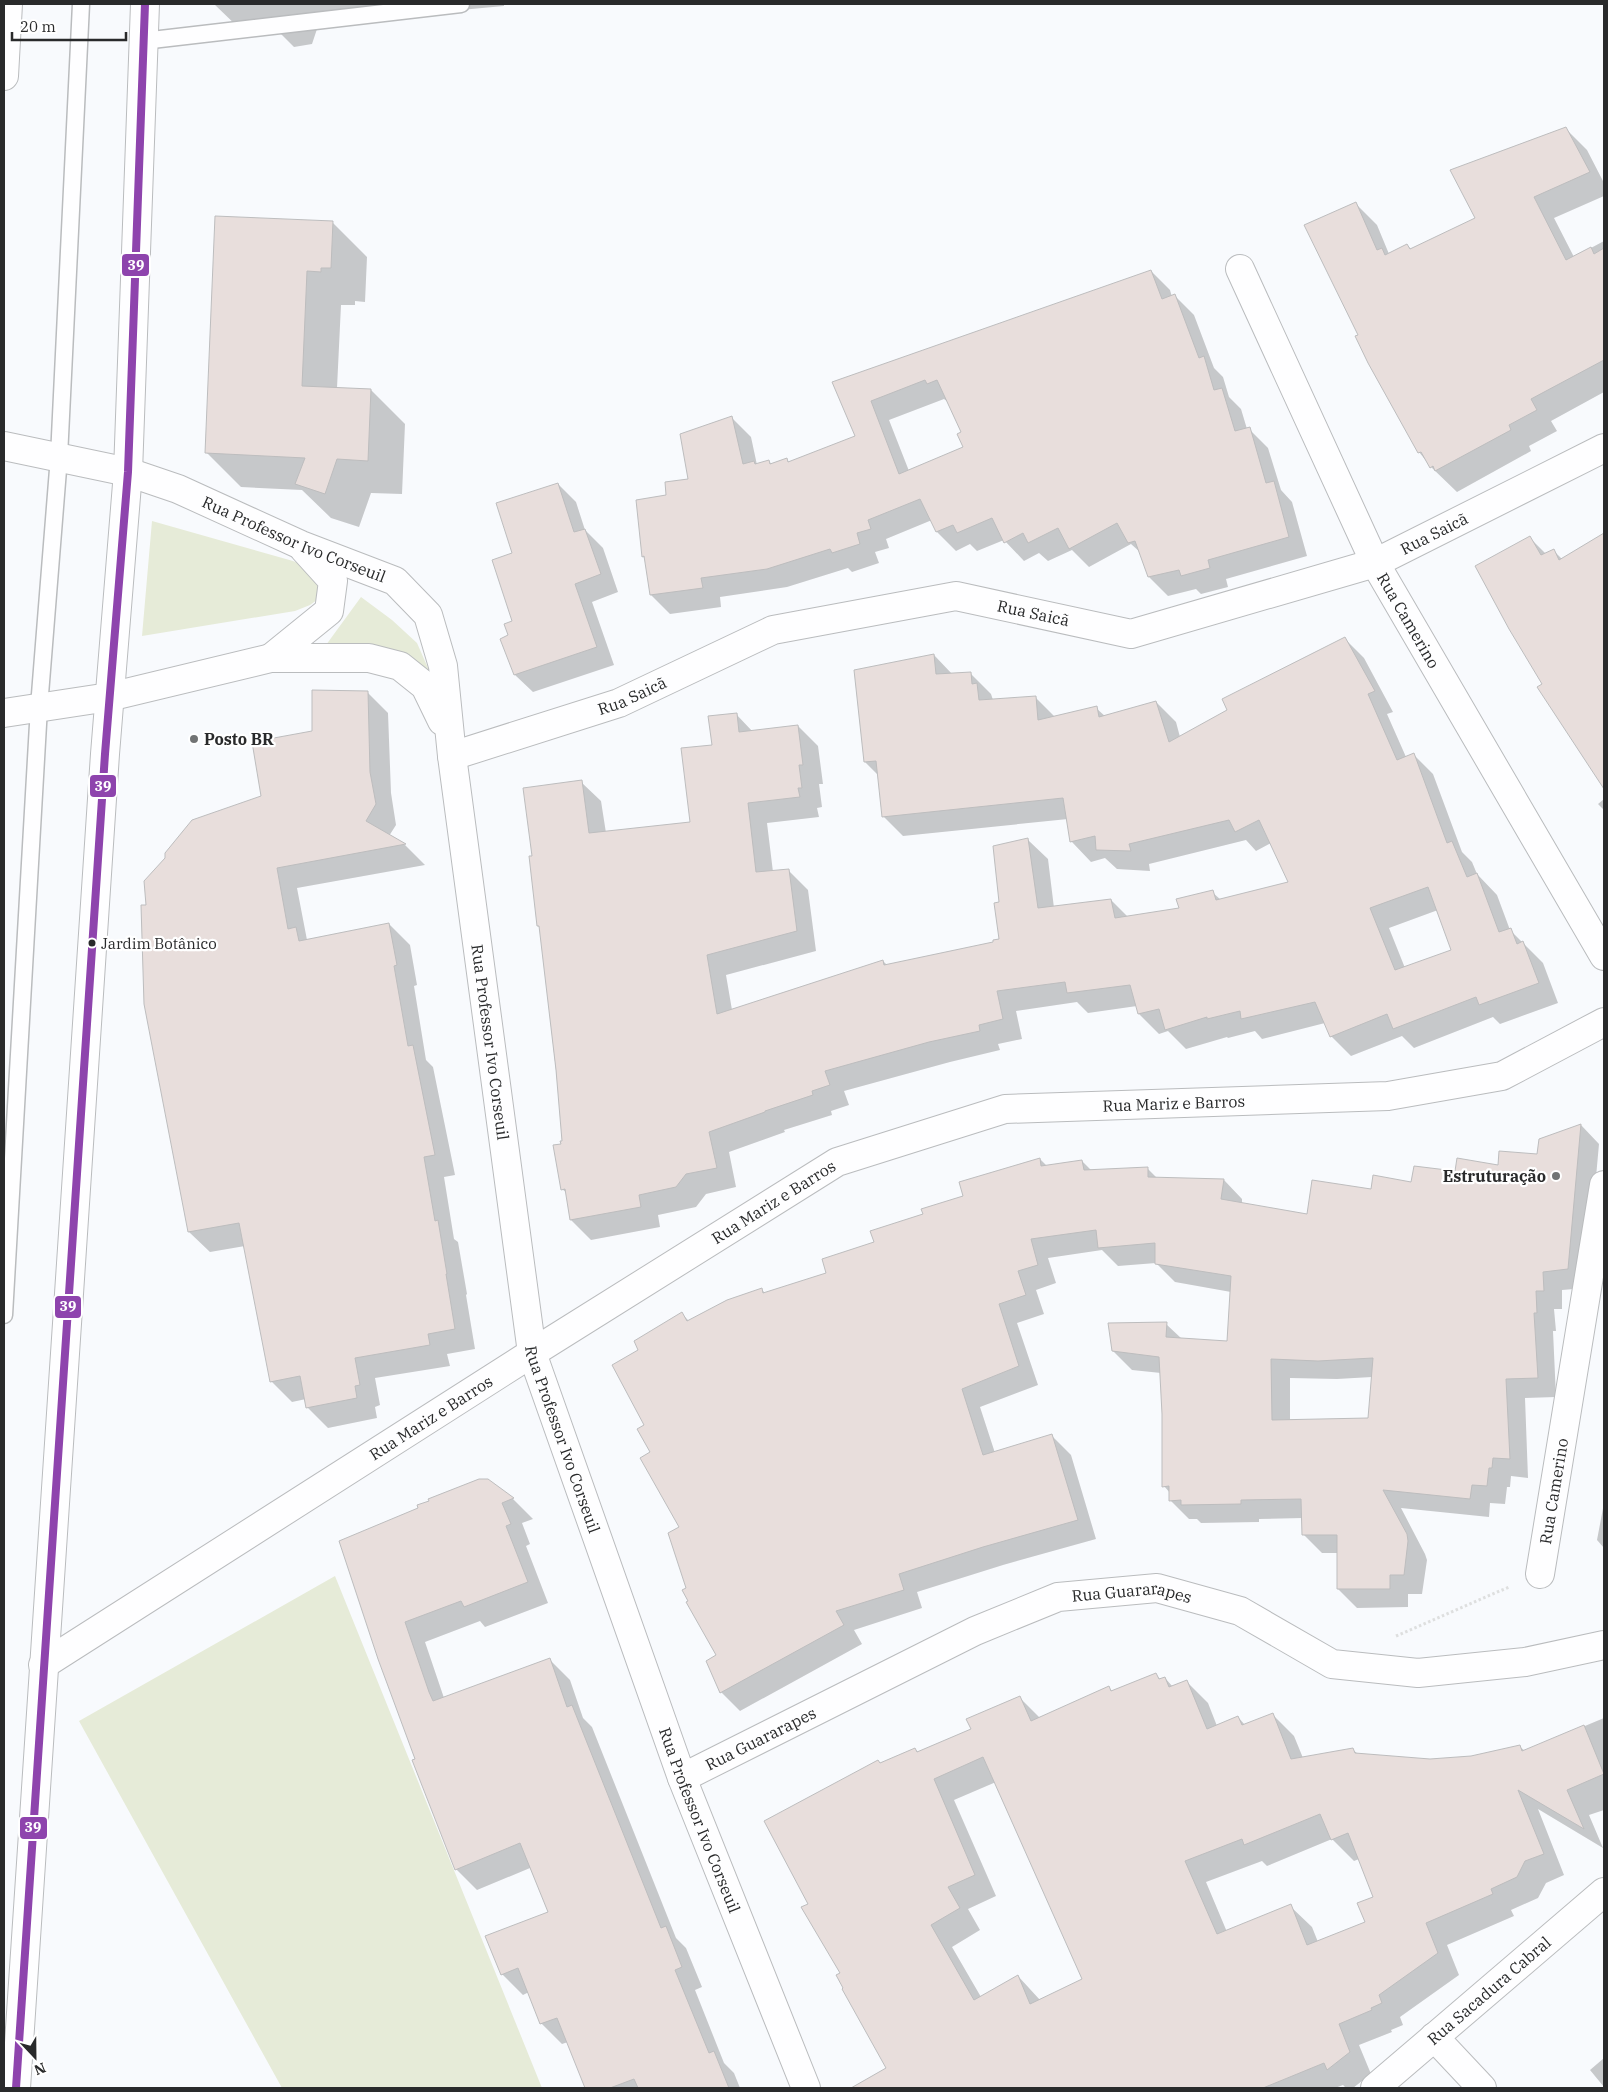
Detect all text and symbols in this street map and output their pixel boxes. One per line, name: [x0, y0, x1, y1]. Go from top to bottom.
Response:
scale bar: [12, 10, 126, 42]
text: 20 m: [20, 17, 56, 36]
line badge: 39: [121, 253, 150, 277]
text: 39: [128, 256, 144, 274]
street label: Rua Professor Ivo Corseuil: [199, 491, 389, 587]
street label: Rua Saicã: [1397, 508, 1471, 559]
street label: Rua Camerino: [1373, 569, 1444, 672]
street label: Rua Saicã: [996, 595, 1072, 630]
street label: Rua Saicã: [595, 672, 670, 719]
place label: Posto BR: [204, 729, 274, 749]
marker: Posto BR: [188, 733, 200, 745]
line badge: 39: [89, 774, 117, 798]
text: 39: [95, 777, 111, 795]
place label: Jardim Botânico: [101, 934, 217, 953]
marker: Jardim Botânico: [87, 938, 97, 948]
street label: Rua Professor Ivo Corseuil: [467, 943, 513, 1142]
street label: Rua Mariz e Barros: [1102, 1091, 1245, 1116]
street label: Rua Mariz e Barros: [708, 1155, 839, 1248]
place label: Estruturação: [1443, 1166, 1546, 1186]
marker: Estruturação: [1550, 1170, 1562, 1182]
line badge: 39: [54, 1295, 82, 1319]
text: 39: [60, 1297, 76, 1315]
street label: Rua Professor Ivo Corseuil: [521, 1344, 605, 1536]
street label: Rua Mariz e Barros: [365, 1371, 496, 1464]
street label: Rua Camerino: [1535, 1437, 1572, 1546]
street label: Rua Guararapes: [1071, 1578, 1194, 1607]
street label: Rua Guararapes: [702, 1702, 819, 1775]
street label: Rua Professor Ivo Corseuil: [655, 1725, 745, 1916]
line badge: 39: [19, 1816, 48, 1840]
text: 39: [25, 1818, 41, 1836]
street label: Rua Sacadura Cabral: [1423, 1932, 1555, 2049]
north arrow: [10, 2032, 60, 2082]
text: N: [31, 2059, 48, 2079]

